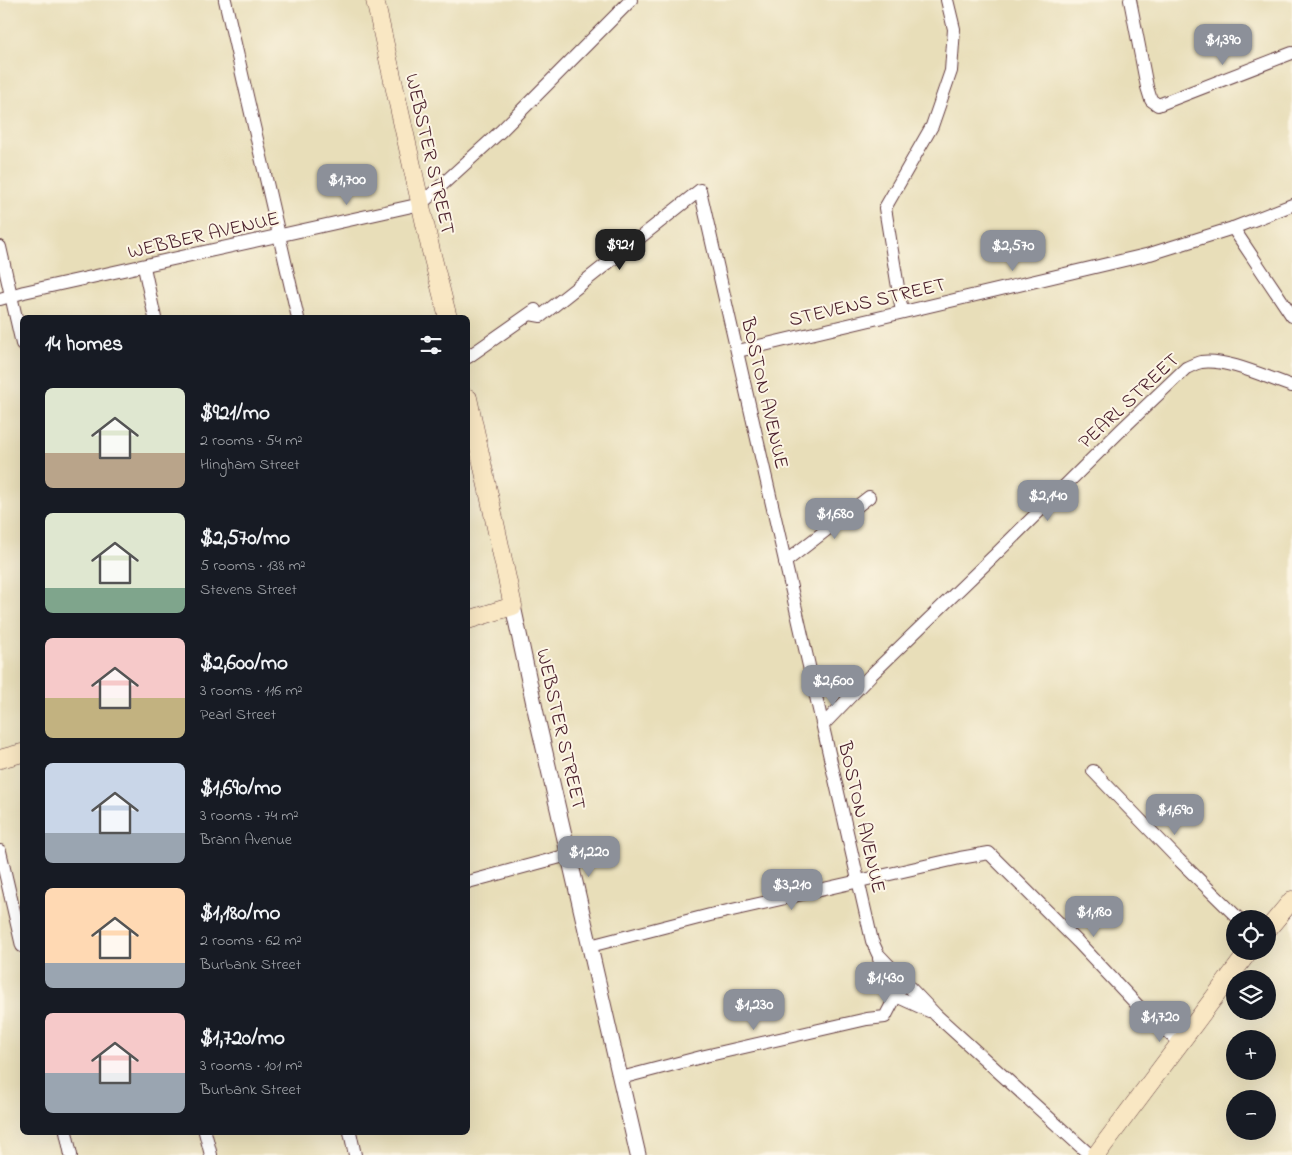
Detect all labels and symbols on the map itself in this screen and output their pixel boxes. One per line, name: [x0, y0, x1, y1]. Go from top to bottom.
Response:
pin: $1,390: [1182, 23, 1264, 66]
street label: WEBSTER STREET: [396, 71, 461, 238]
pin: $1,700: [306, 164, 388, 206]
street label: WEBBER AVENUE: [125, 205, 282, 268]
pin: $921: [590, 228, 650, 271]
pin: $2,570: [972, 230, 1054, 272]
street label: STEVENS STREET: [786, 271, 949, 336]
street label: BOSTON AVENUE: [732, 314, 795, 472]
street label: PEARL STREET: [1073, 347, 1187, 457]
pin: $2,140: [1007, 480, 1089, 522]
pin: $1,680: [794, 498, 876, 540]
street label: WEBSTER STREET: [527, 646, 592, 813]
pin: $2,600: [792, 664, 874, 707]
street label: BOSTON AVENUE: [829, 738, 892, 896]
pin: $1,690: [1134, 794, 1216, 836]
pin: $1,220: [548, 836, 630, 878]
pin: $3,210: [751, 868, 833, 911]
pin: $1,180: [1053, 896, 1135, 938]
pin: $1,430: [844, 962, 926, 1004]
pin: $1,230: [713, 988, 795, 1031]
pin: $1,720: [1119, 1000, 1201, 1043]

